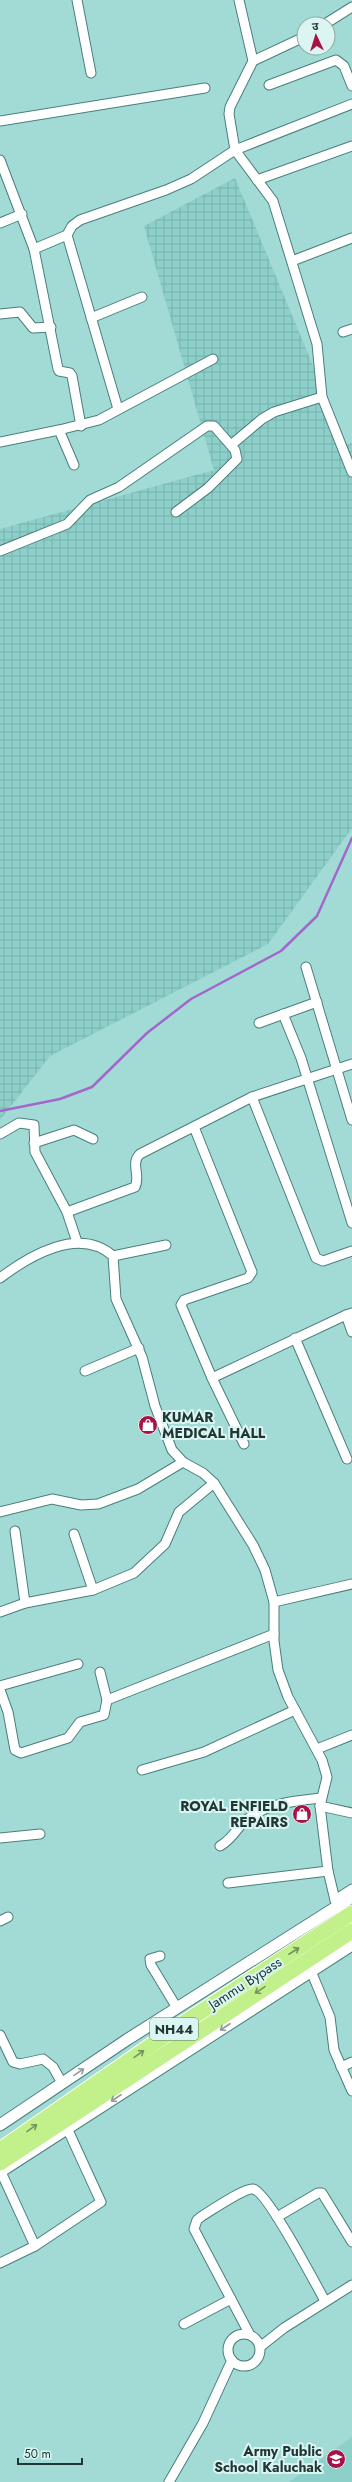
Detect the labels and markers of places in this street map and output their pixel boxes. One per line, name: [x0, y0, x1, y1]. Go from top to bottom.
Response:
place label: KUMAR MEDICAL HALL: [162, 1407, 266, 1443]
shop icon: KUMAR MEDICAL HALL: [137, 1414, 159, 1436]
place label: ROYAL ENFIELD REPAIRS: [180, 1796, 288, 1832]
shop icon: ROYAL ENFIELD REPAIRS: [291, 1803, 313, 1825]
place label: Army Public School Kaluchak: [214, 2441, 322, 2477]
school or university icon: Army Public School Kaluchak: [325, 2448, 347, 2470]

